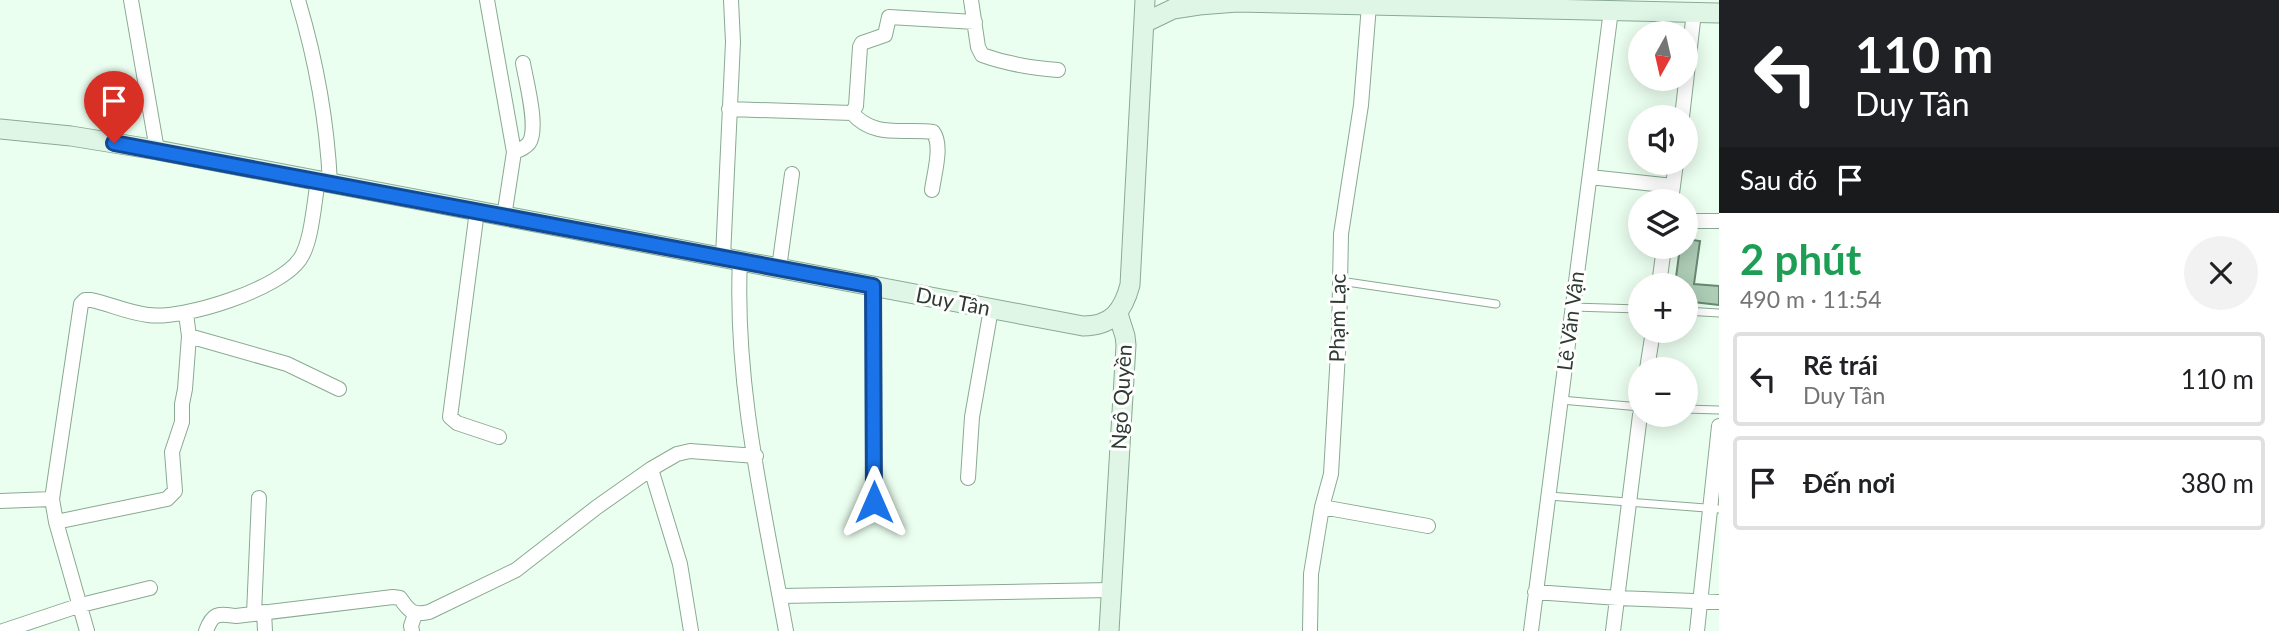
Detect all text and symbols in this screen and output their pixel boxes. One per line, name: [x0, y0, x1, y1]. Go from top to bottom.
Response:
north arrow: [1628, 21, 1698, 91]
map controls: [1628, 21, 1698, 427]
text: 110 m: [1855, 25, 1993, 83]
icon: left: [1740, 28, 1831, 119]
pin: [84, 71, 144, 143]
icon: arrive: [95, 82, 133, 120]
text: Duy Tân: [1855, 84, 1970, 123]
button: sound: [1628, 105, 1698, 175]
icon: arrive: [1831, 161, 1869, 199]
text: Sau đó: [1740, 164, 1817, 196]
button: layers: [1628, 189, 1698, 259]
text: 2 phút: [1740, 234, 1861, 284]
button: close: [2184, 236, 2258, 310]
street label: Lê Văn Vận: [1551, 270, 1588, 372]
street label: Phạm Lạc: [1323, 273, 1350, 362]
button: +: [1628, 273, 1698, 343]
street label: Duy Tân: [914, 281, 993, 320]
text: 490 m · 11:54: [1740, 285, 1882, 313]
street label: Ngô Quyền: [1105, 344, 1136, 450]
text: Rẽ trái: [1803, 349, 1878, 381]
button: −: [1628, 357, 1698, 427]
icon: left: [1744, 360, 1782, 398]
text: 110 m: [2181, 363, 2254, 395]
text: Duy Tân: [1803, 381, 1885, 409]
icon: arrive: [1744, 464, 1782, 502]
position arrow: [837, 465, 911, 539]
text: Đến nơi: [1803, 467, 1895, 499]
text: 380 m: [2181, 467, 2254, 499]

